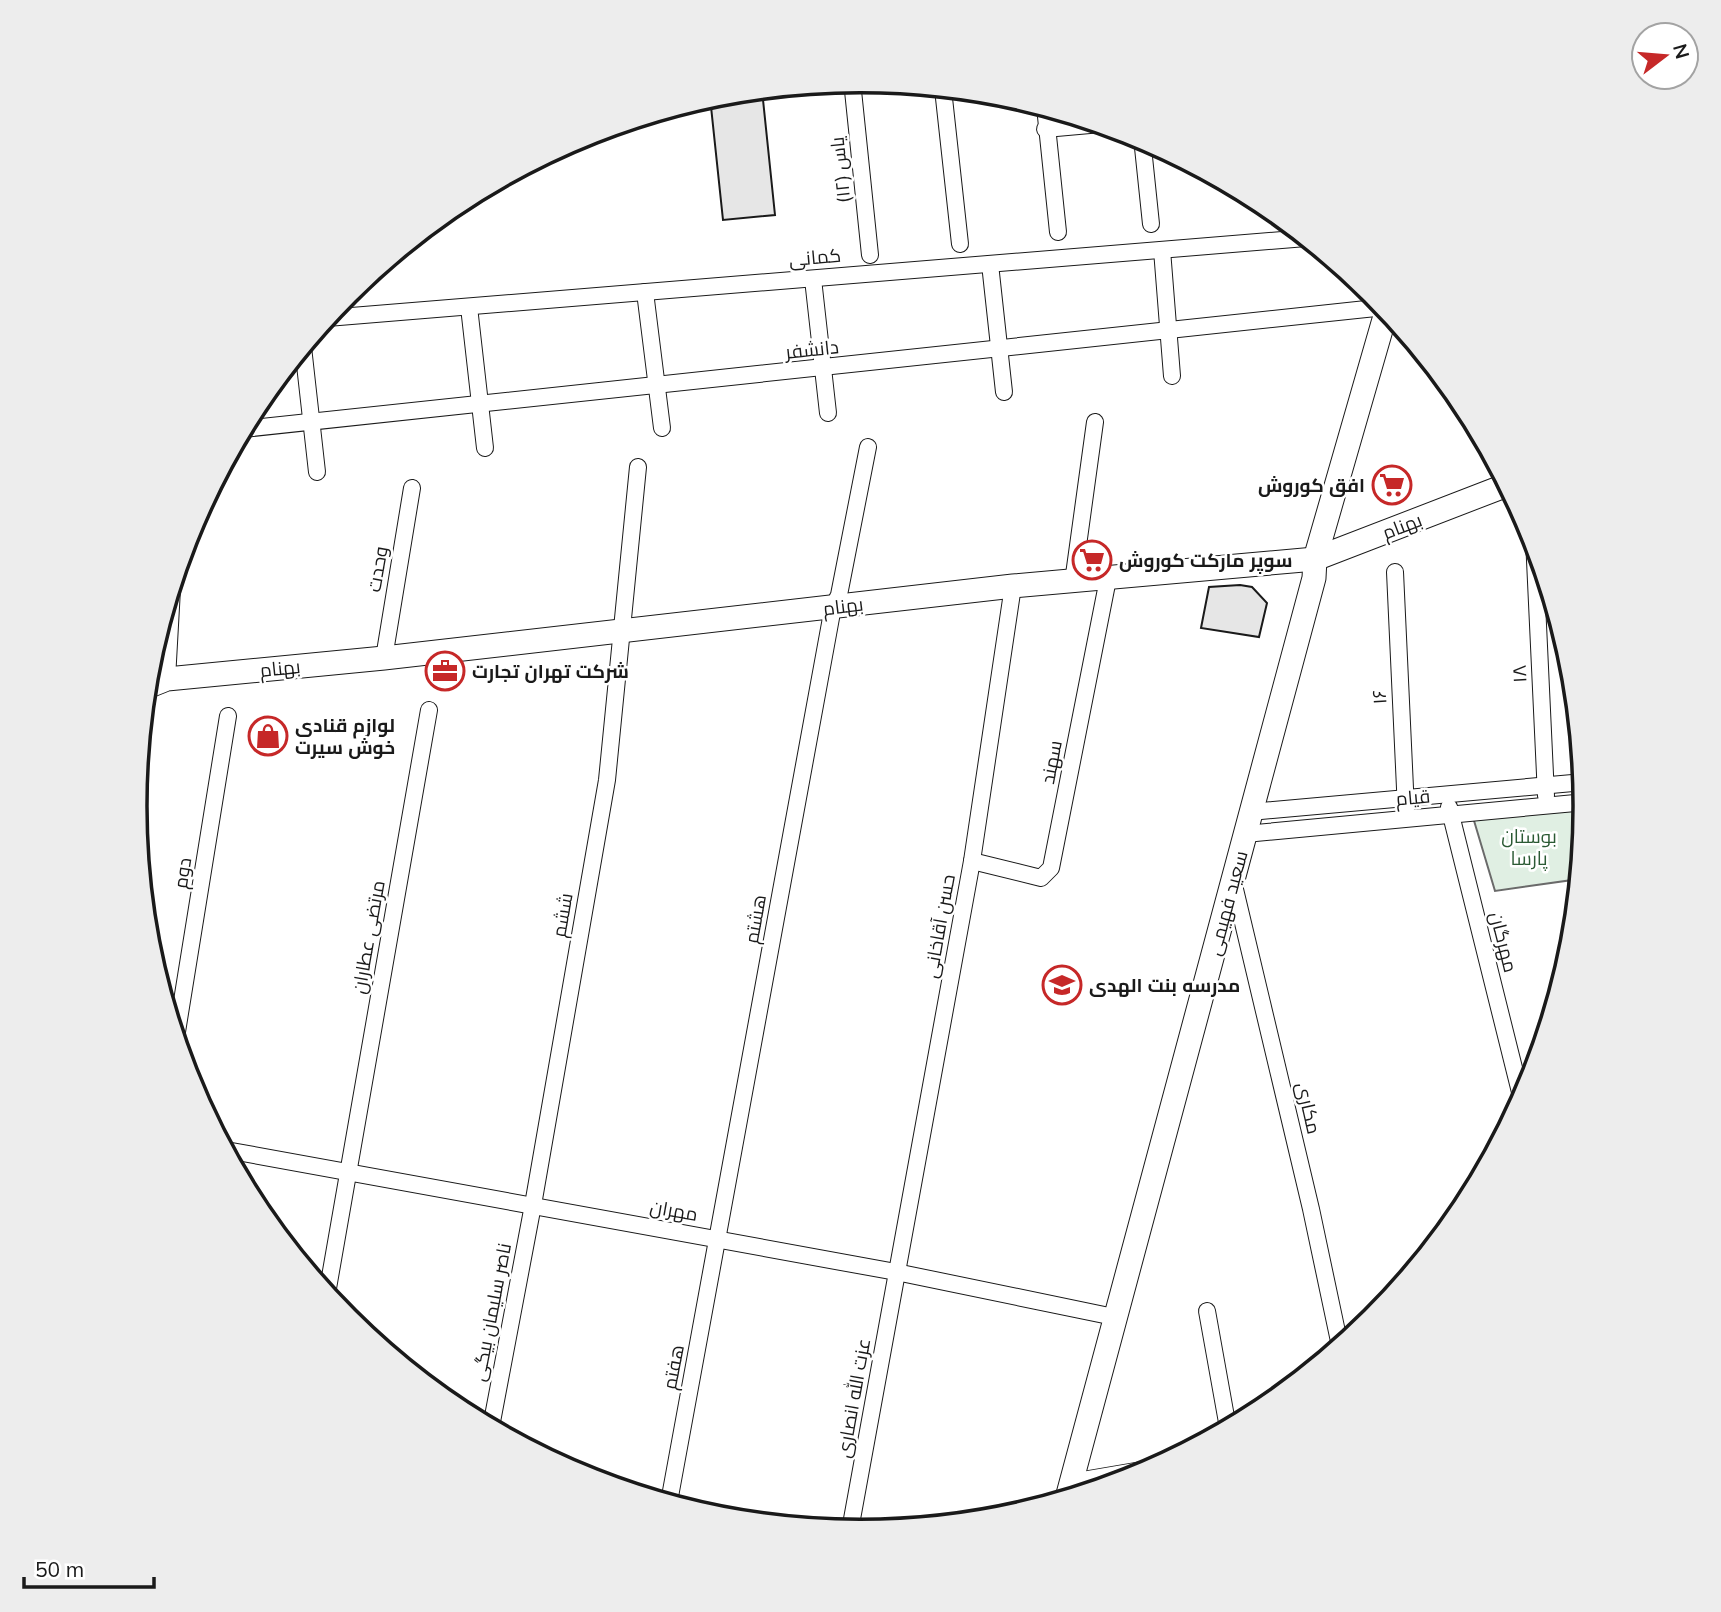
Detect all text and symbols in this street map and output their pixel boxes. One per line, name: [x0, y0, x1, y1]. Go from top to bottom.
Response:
north arrow: [1630, 21, 1700, 91]
text: N: [1668, 41, 1695, 62]
street label: یاس (۱۲): [825, 136, 855, 204]
street label: کمانی: [788, 243, 842, 271]
street label: دانشفر: [783, 334, 840, 364]
supermarket icon: افق کوروش: [1371, 464, 1413, 506]
place label: افق کوروش: [1258, 473, 1365, 497]
street label: بهنام: [1379, 508, 1426, 546]
supermarket icon: سوپر ماركت كوروش: [1071, 539, 1113, 581]
street label: وحدت: [361, 544, 393, 594]
place label: سوپر ماركت كوروش: [1119, 548, 1293, 574]
street label: بهنام: [821, 592, 865, 622]
office icon: شرکت تهران تجارت: [424, 650, 466, 692]
street label: بهنام: [259, 654, 302, 684]
place label: شرکت تهران تجارت: [472, 659, 629, 683]
street label: ۱۸: [1507, 664, 1531, 683]
street label: ۱۶: [1367, 689, 1391, 705]
place label: لوازم قنادی خوش سیرت: [295, 713, 395, 759]
shop icon: لوازم قنادی خوش سیرت: [247, 715, 289, 757]
street label: سهند: [1035, 738, 1067, 786]
street label: قیام: [1395, 784, 1431, 812]
park label: بوستان پارسا: [1501, 824, 1557, 871]
street label: سعید فهیمی: [1201, 848, 1253, 958]
street label: دوم: [168, 856, 198, 891]
street label: حسن آقاخانی: [918, 872, 960, 980]
street label: مرتضی عطاران: [346, 878, 390, 996]
street label: ششم: [546, 891, 580, 939]
street label: هشتم: [739, 893, 773, 946]
street label: مهرگان: [1485, 909, 1523, 975]
school or university icon: مدرسه بنت الهدی: [1041, 964, 1083, 1006]
place label: مدرسه بنت الهدی: [1089, 973, 1240, 997]
street label: مکاری: [1291, 1080, 1327, 1136]
street label: مهران: [648, 1194, 700, 1226]
street label: ناصر سلیمان بیگی: [466, 1241, 516, 1383]
street label: عزت الله انصاری: [831, 1336, 875, 1460]
street label: هفتم: [657, 1342, 691, 1392]
scale bar: [24, 1546, 154, 1590]
text: 50 m: [35, 1556, 84, 1582]

